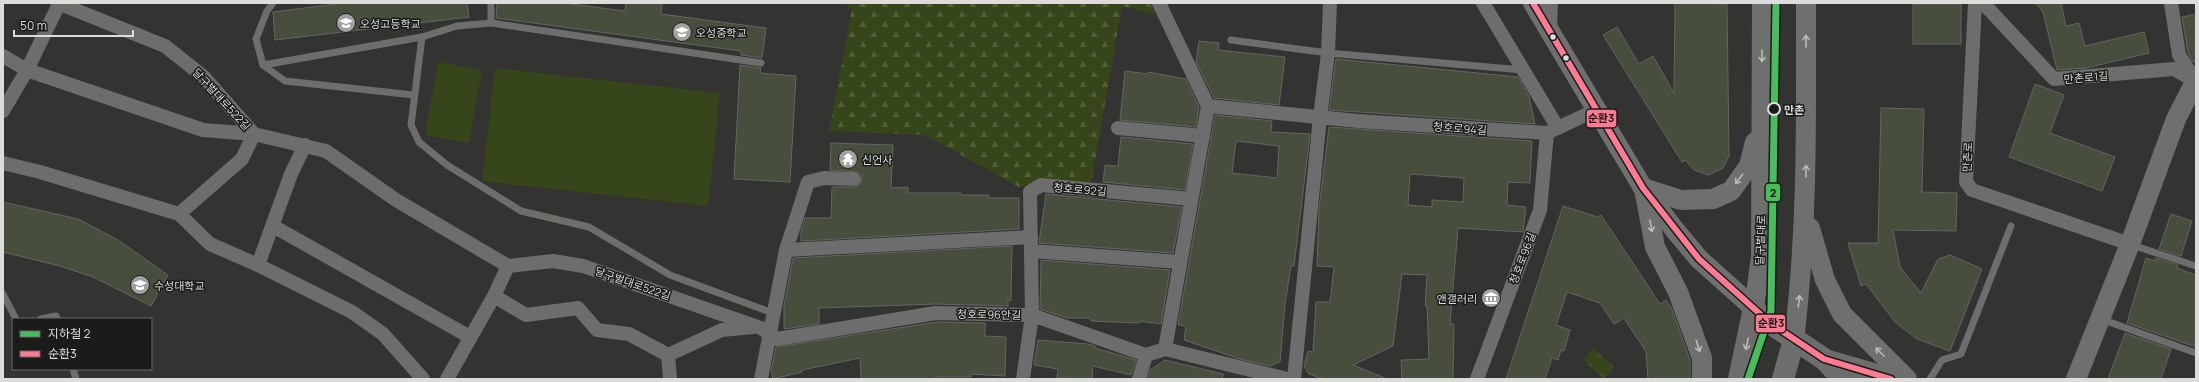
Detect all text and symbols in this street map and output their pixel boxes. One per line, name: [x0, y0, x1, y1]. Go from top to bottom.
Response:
scale bar: [14, 12, 133, 38]
school or university icon: 오성고등학교: [335, 12, 357, 34]
place label: 오성고등학교: [360, 16, 421, 31]
text: 50 m: [20, 17, 47, 34]
school or university icon: 오성중학교: [671, 21, 693, 43]
place label: 오성중학교: [696, 25, 747, 40]
unlabelled marker: [1548, 32, 1558, 42]
one-way arrow: [1802, 35, 1810, 48]
one-way arrow: [1758, 49, 1766, 62]
unlabelled marker: [1561, 53, 1571, 63]
street label: 달구벌대로522길: [189, 65, 255, 133]
street label: 만촌로1길: [2063, 68, 2109, 86]
marker: 만촌: [1767, 102, 1781, 116]
place label: 만촌: [1784, 102, 1804, 117]
line badge: 순환3: [1586, 109, 1617, 128]
text: 순환3: [1588, 110, 1614, 125]
street label: 청호로94길: [1433, 119, 1487, 137]
street label: 만촌로: [1959, 141, 1975, 173]
temple icon: 신언사: [837, 148, 859, 170]
place label: 신언사: [862, 152, 892, 167]
one-way arrow: [1802, 165, 1810, 178]
one-way arrow: [1735, 173, 1744, 184]
street label: 청호로92길: [1053, 179, 1107, 199]
line badge: 2: [1765, 183, 1781, 202]
text: 2: [1770, 185, 1776, 200]
street label: 달구벌대로: [1752, 214, 1768, 266]
one-way arrow: [1647, 219, 1655, 232]
street label: 청호로96길: [1505, 230, 1539, 286]
street label: 달구벌대로522길: [593, 263, 673, 303]
school or university icon: 수성대학교: [129, 274, 151, 296]
place label: 수성대학교: [154, 278, 205, 293]
museum icon: 앤갤러리: [1480, 287, 1502, 309]
place label: 앤갤러리: [1437, 291, 1477, 306]
one-way arrow: [1795, 295, 1803, 308]
street label: 청호로96안길: [957, 306, 1021, 322]
line badge: 순환3: [1755, 314, 1786, 333]
text: 순환3: [1758, 315, 1784, 330]
legend: [12, 318, 152, 370]
text: 지하철 2: [48, 325, 91, 342]
one-way arrow: [1742, 337, 1750, 350]
one-way arrow: [1695, 340, 1703, 352]
text: 순환3: [48, 345, 77, 362]
one-way arrow: [1875, 347, 1885, 357]

